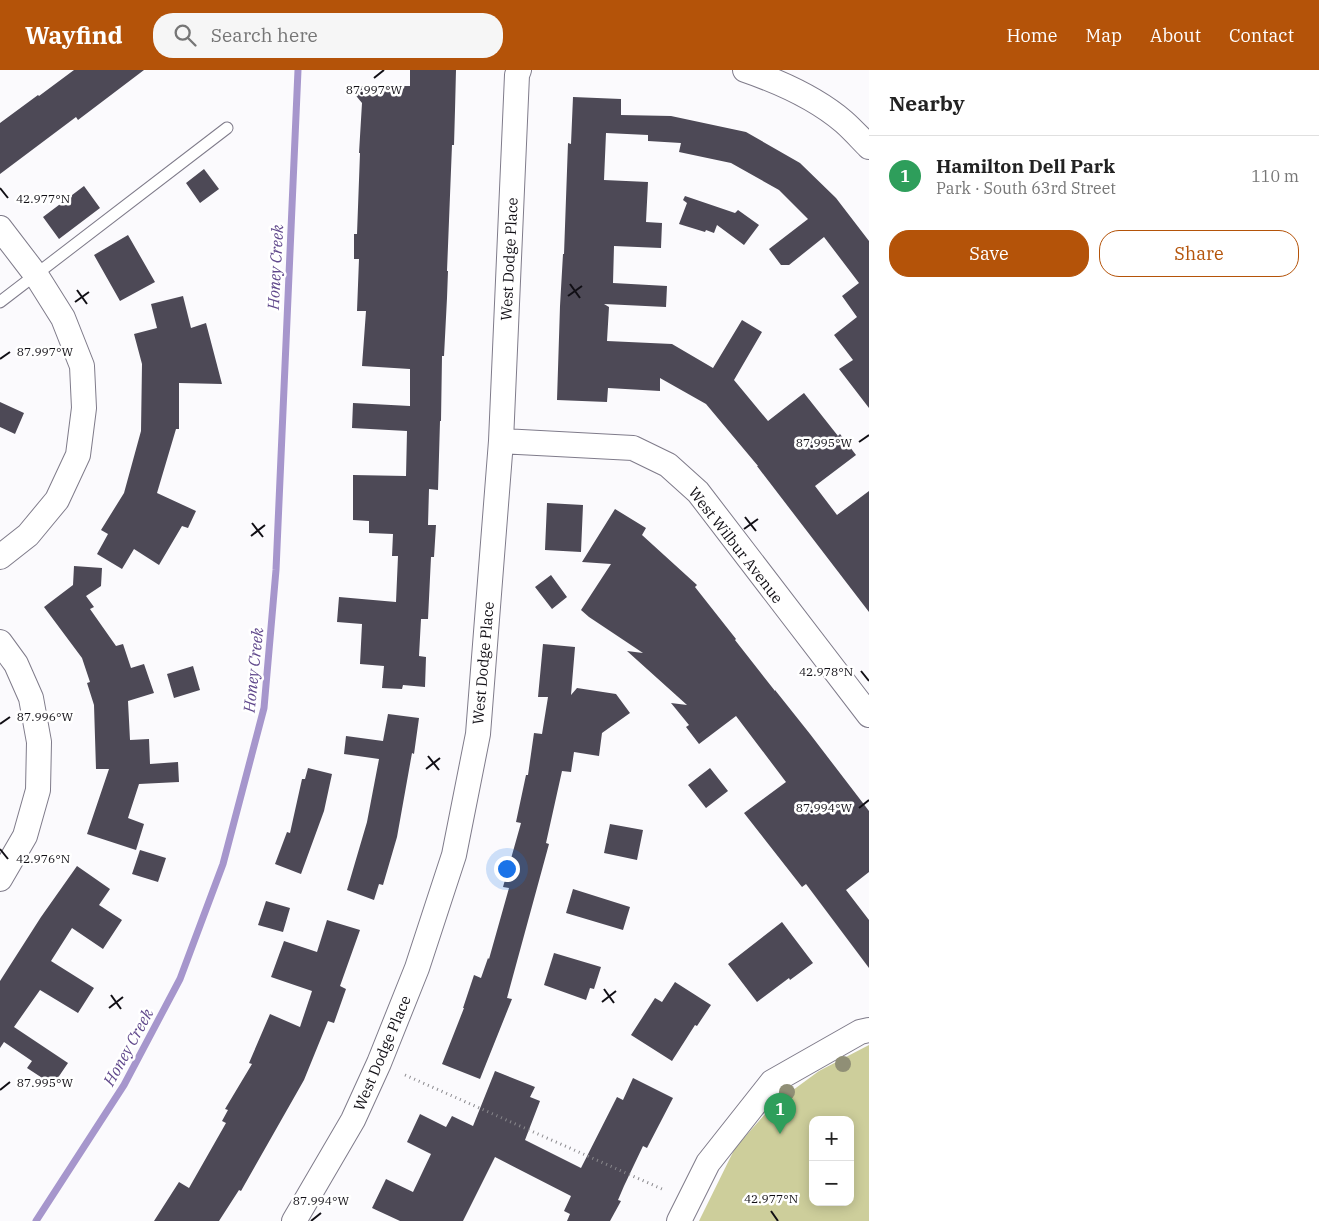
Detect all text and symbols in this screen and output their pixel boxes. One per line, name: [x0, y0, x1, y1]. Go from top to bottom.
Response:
search box: [153, 13, 503, 58]
text: Wayfind: [25, 19, 123, 51]
icon: search: [171, 21, 199, 49]
text: Search here: [211, 23, 318, 47]
text: Home: [1006, 24, 1058, 47]
text: Map: [1086, 24, 1122, 47]
text: About: [1150, 24, 1201, 47]
text: Contact: [1229, 24, 1294, 47]
text: 87.997°W: [346, 82, 403, 97]
text: Nearby: [889, 89, 965, 117]
text: Hamilton Dell Park: [936, 154, 1115, 178]
text: 1: [900, 166, 910, 186]
text: 110 m: [1251, 166, 1299, 186]
text: Park · South 63rd Street: [936, 178, 1116, 198]
text: 42.977°N: [16, 191, 70, 206]
street label: West Dodge Place: [496, 197, 522, 321]
water label: Honey Creek: [263, 223, 287, 311]
button: Save: [889, 230, 1089, 277]
button: Share: [1099, 230, 1299, 277]
text: 87.997°W: [17, 344, 74, 359]
text: 87.995°W: [796, 435, 853, 450]
street label: West Wilbur Avenue: [685, 483, 787, 607]
street label: West Dodge Place: [468, 601, 498, 725]
water label: Honey Creek: [238, 626, 267, 714]
text: 42.978°N: [799, 664, 853, 679]
text: 87.996°W: [17, 709, 74, 724]
text: 87.994°W: [796, 800, 853, 815]
text: 42.976°N: [16, 851, 70, 866]
your location: [494, 856, 520, 882]
street label: West Dodge Place: [349, 992, 415, 1114]
water label: Honey Creek: [98, 1004, 158, 1090]
text: 87.995°W: [17, 1075, 74, 1090]
pin: 1: [764, 1093, 796, 1134]
map controls: [809, 1116, 854, 1206]
button: +: [809, 1116, 854, 1161]
button: −: [809, 1161, 854, 1206]
text: 42.977°N: [744, 1191, 798, 1206]
text: 87.994°W: [293, 1193, 350, 1208]

